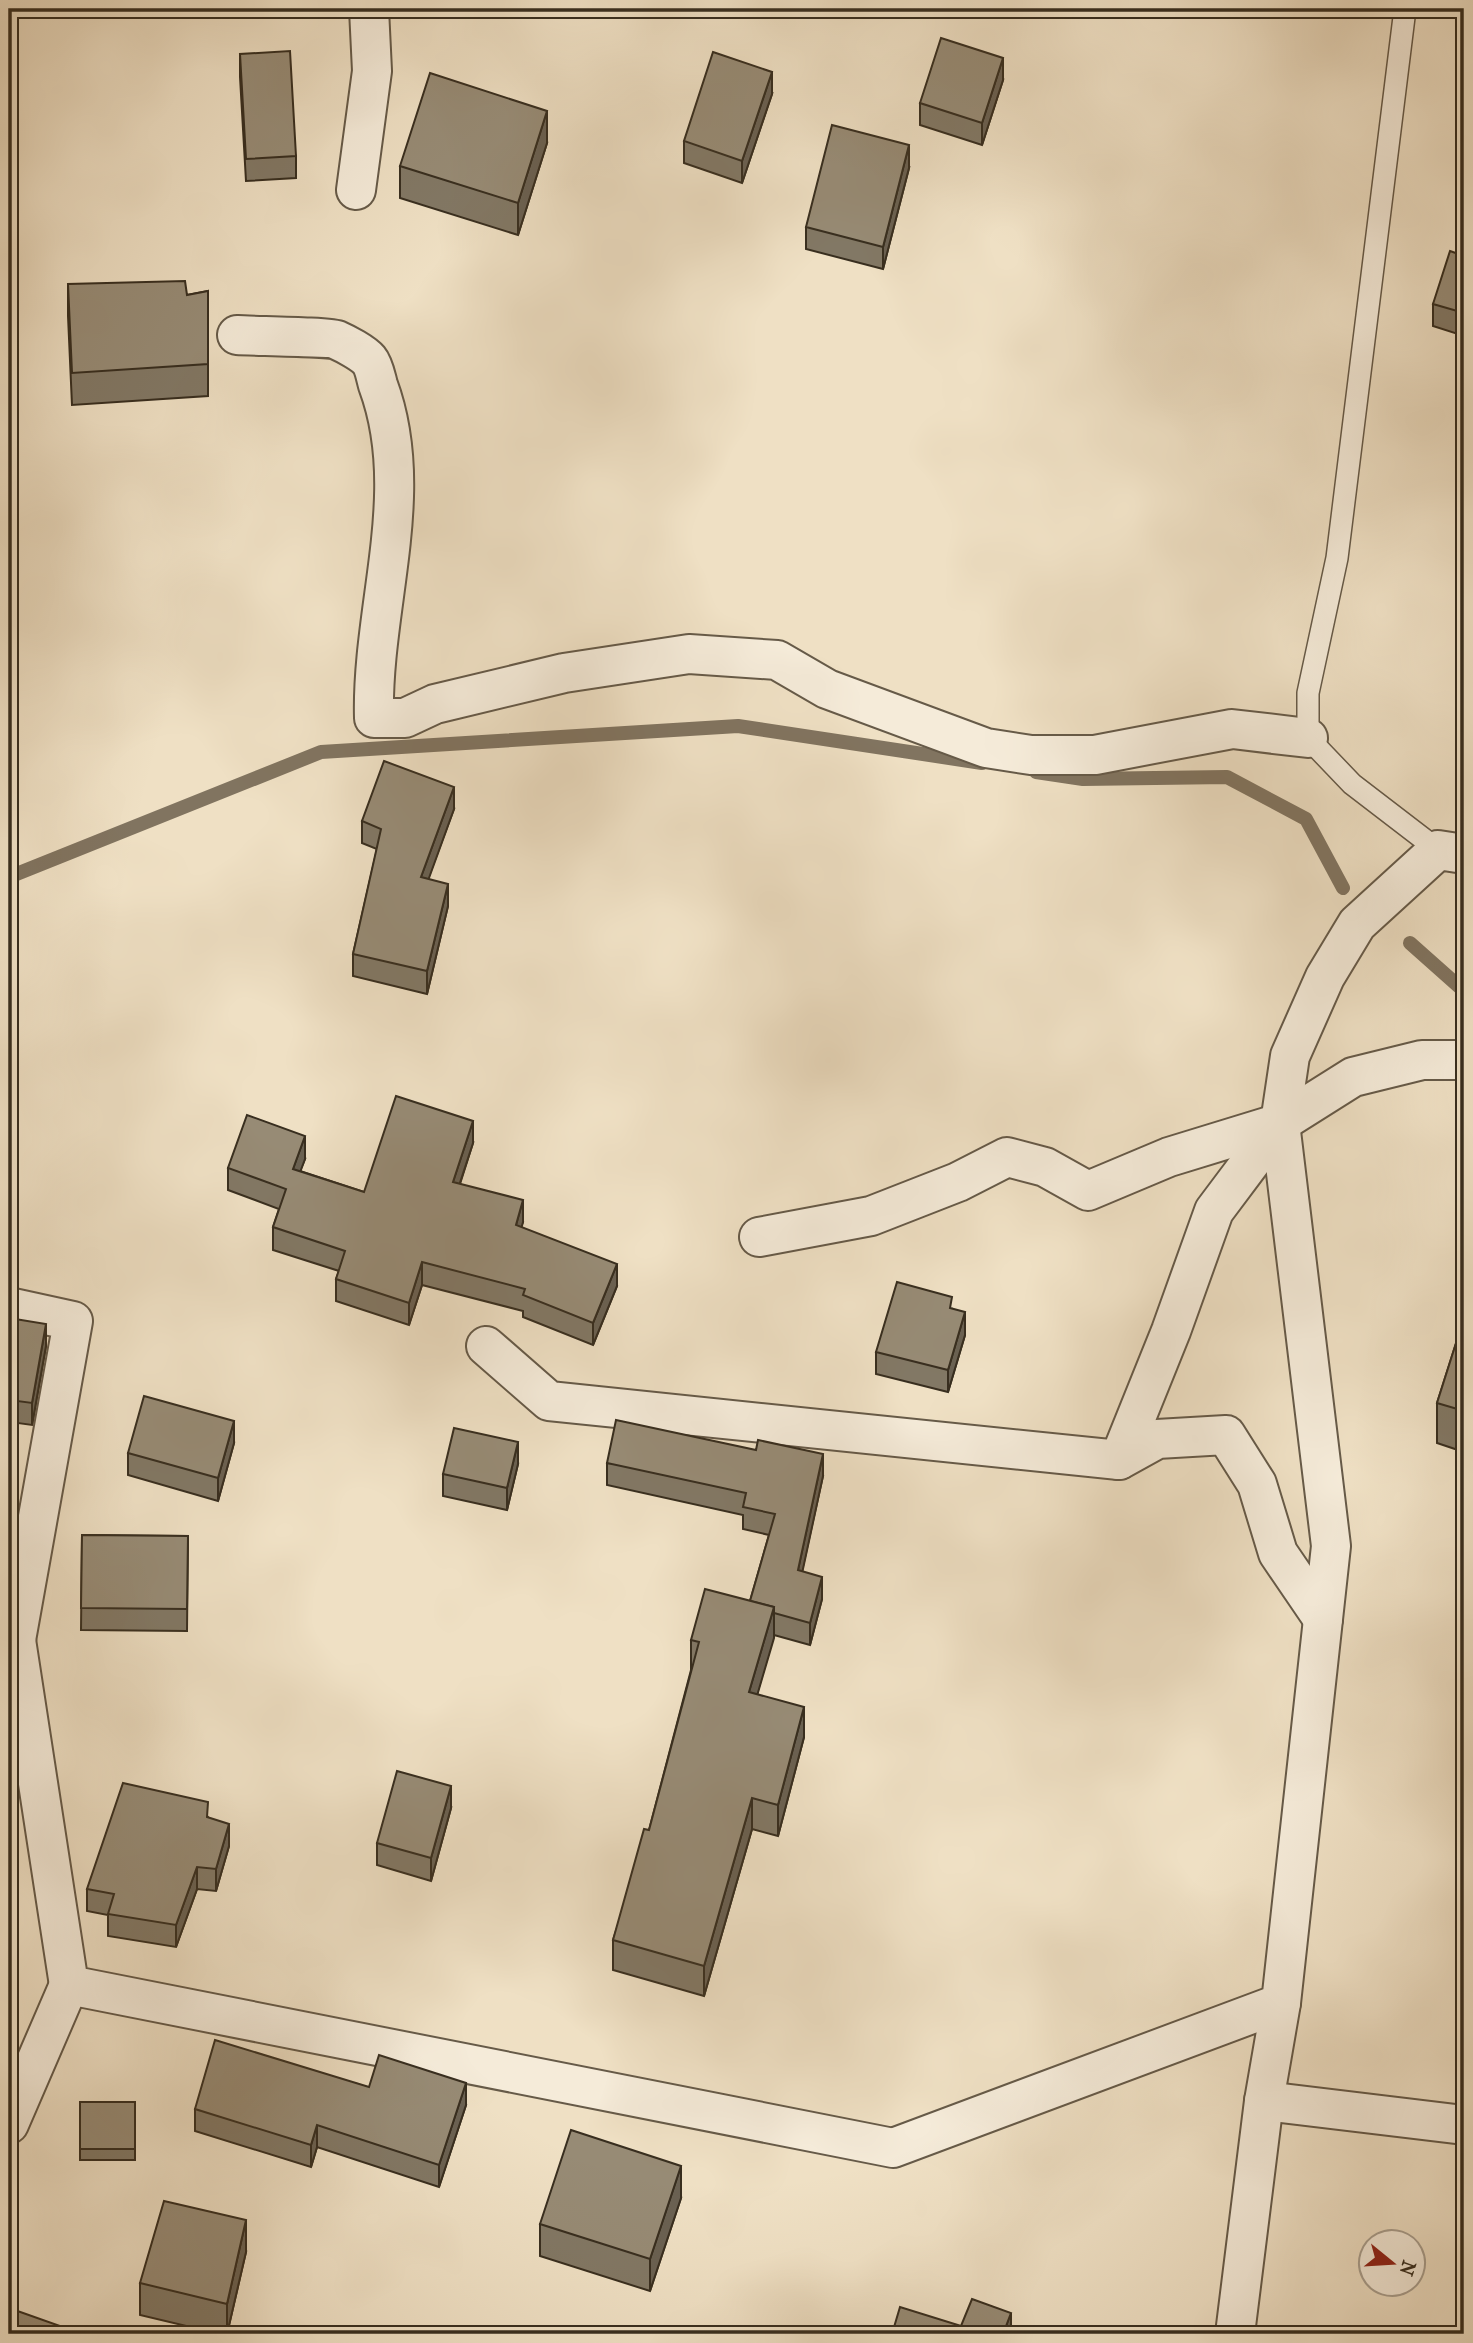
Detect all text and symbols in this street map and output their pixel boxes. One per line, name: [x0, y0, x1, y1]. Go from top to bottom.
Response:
north arrow: [1358, 2228, 1428, 2298]
text: N: [1394, 2258, 1420, 2279]

